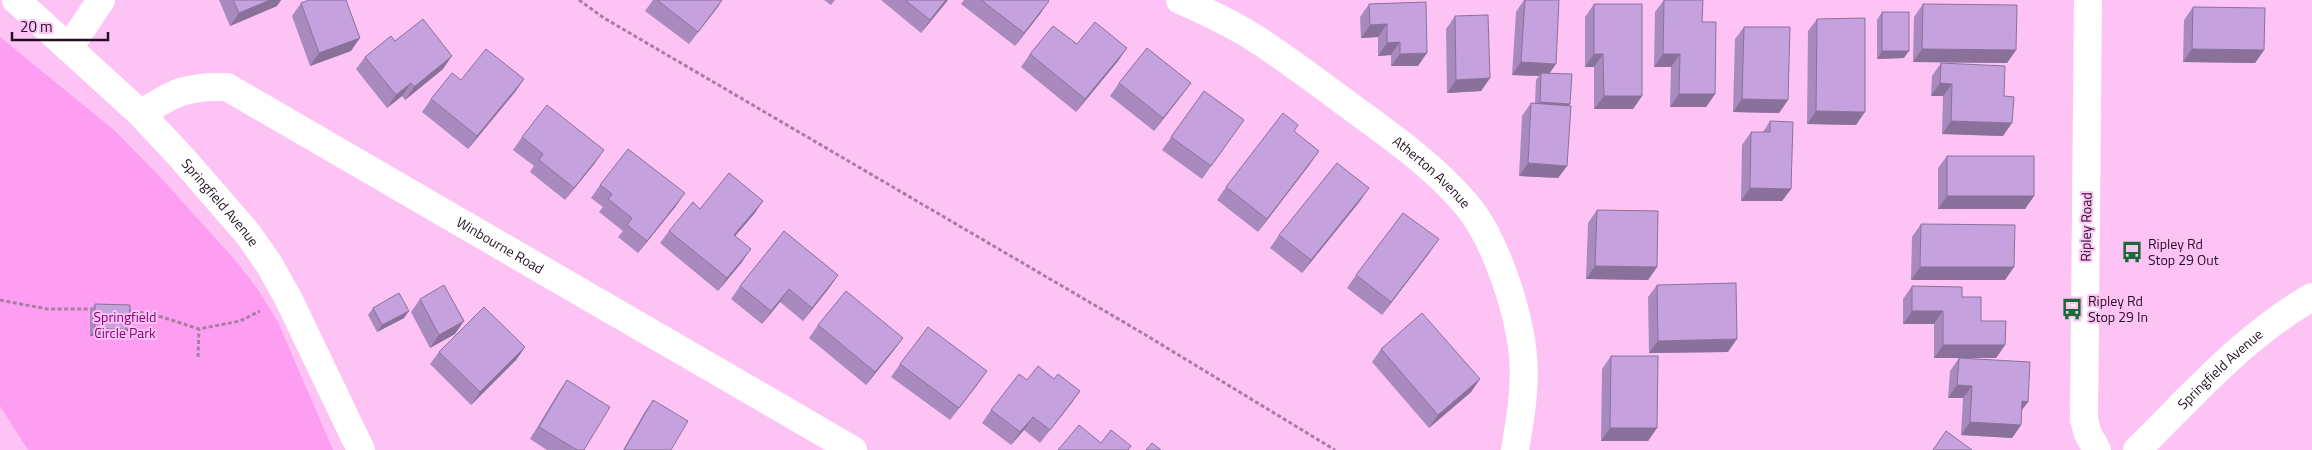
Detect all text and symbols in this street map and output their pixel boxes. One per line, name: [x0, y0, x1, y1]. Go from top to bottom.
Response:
scale bar: [12, 10, 109, 42]
text: 20 m: [20, 15, 53, 38]
street label: Atherton Avenue: [1388, 130, 1476, 213]
street label: Springfield Avenue: [177, 154, 264, 250]
street label: Ripley Road: [2074, 192, 2097, 262]
street label: Winbourne Road: [453, 211, 548, 279]
place label: Ripley Rd Stop 29 Out: [2148, 233, 2219, 270]
bus stop icon: Ripley Rd Stop 29 Out: [2119, 239, 2145, 265]
place label: Ripley Rd Stop 29 In: [2088, 290, 2148, 327]
bus stop icon: Ripley Rd Stop 29 In: [2059, 296, 2085, 322]
park label: Springfield Circle Park: [94, 306, 157, 343]
street label: Springfield Avenue: [2172, 323, 2267, 414]

